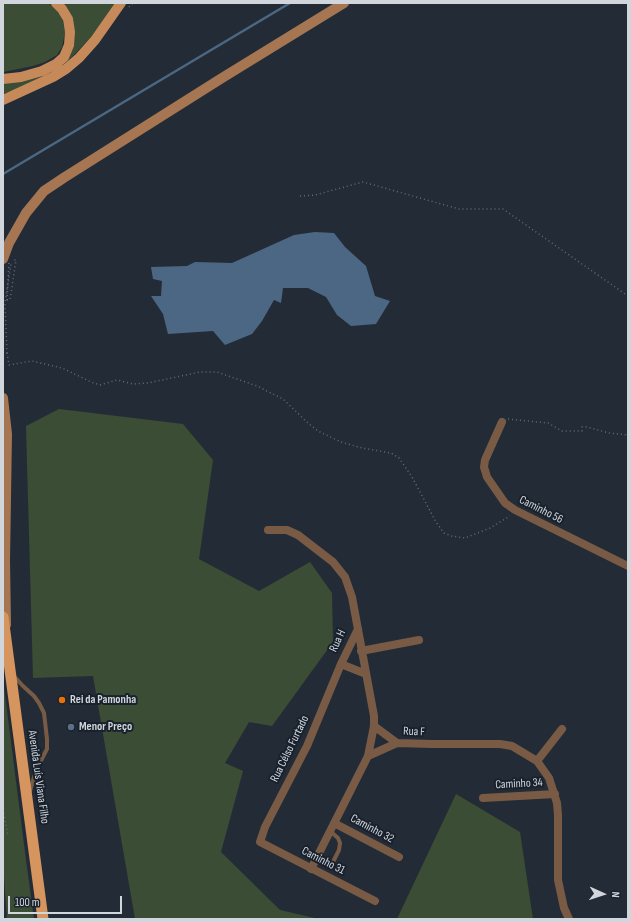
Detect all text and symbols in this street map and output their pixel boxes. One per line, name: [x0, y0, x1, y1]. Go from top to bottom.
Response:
street label: Caminho 56: [517, 493, 565, 527]
street label: Rua H: [327, 627, 349, 655]
place label: Rei da Pamonha: [70, 693, 136, 707]
marker: Rei da Pamonha: [57, 695, 67, 705]
street label: Rua Célso Furtado: [268, 713, 312, 785]
place label: Menor Preço: [79, 720, 132, 734]
marker: Menor Preço: [66, 722, 76, 732]
street label: Rua F: [403, 724, 425, 740]
street label: Avenida Luís Viana Filho: [24, 729, 52, 825]
street label: Caminho 34: [495, 776, 543, 792]
street label: Caminho 32: [348, 812, 396, 846]
street label: Caminho 31: [299, 844, 347, 878]
north arrow: [583, 874, 623, 914]
scale bar: [10, 888, 124, 914]
text: N: [609, 891, 622, 898]
text: 100 m: [15, 895, 40, 910]

